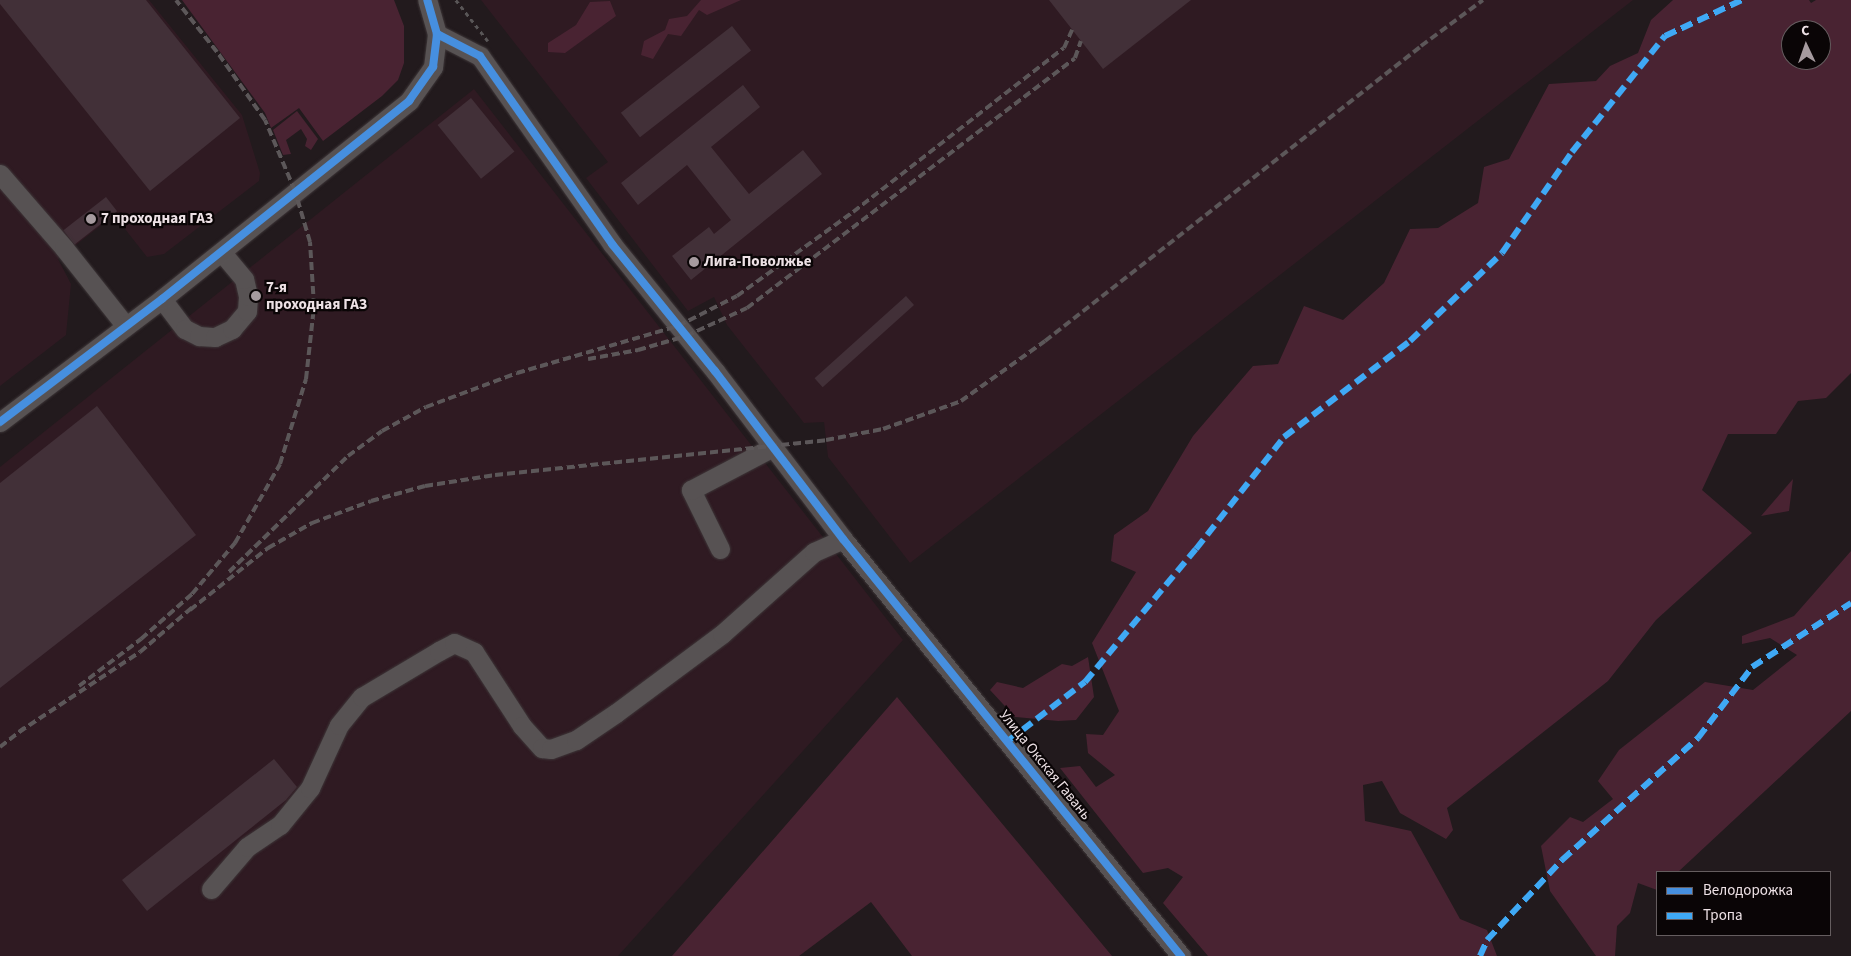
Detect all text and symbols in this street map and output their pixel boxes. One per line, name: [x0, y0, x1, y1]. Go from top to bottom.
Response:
north arrow: [1781, 20, 1831, 70]
text: С: [1801, 21, 1810, 41]
place label: 7 проходная ГАЗ: [101, 210, 213, 228]
marker: 7 проходная ГАЗ: [85, 213, 97, 225]
place label: Лига-Поволжье: [704, 253, 811, 271]
marker: Лига-Поволжье: [688, 256, 700, 268]
place label: 7-я проходная ГАЗ: [266, 278, 367, 313]
marker: 7-я проходная ГАЗ: [250, 290, 262, 302]
street label: Улица Окская Гавань: [995, 706, 1095, 824]
legend: [1656, 871, 1831, 936]
text: Велодорожка: [1703, 880, 1793, 901]
text: Тропа: [1703, 905, 1743, 926]

